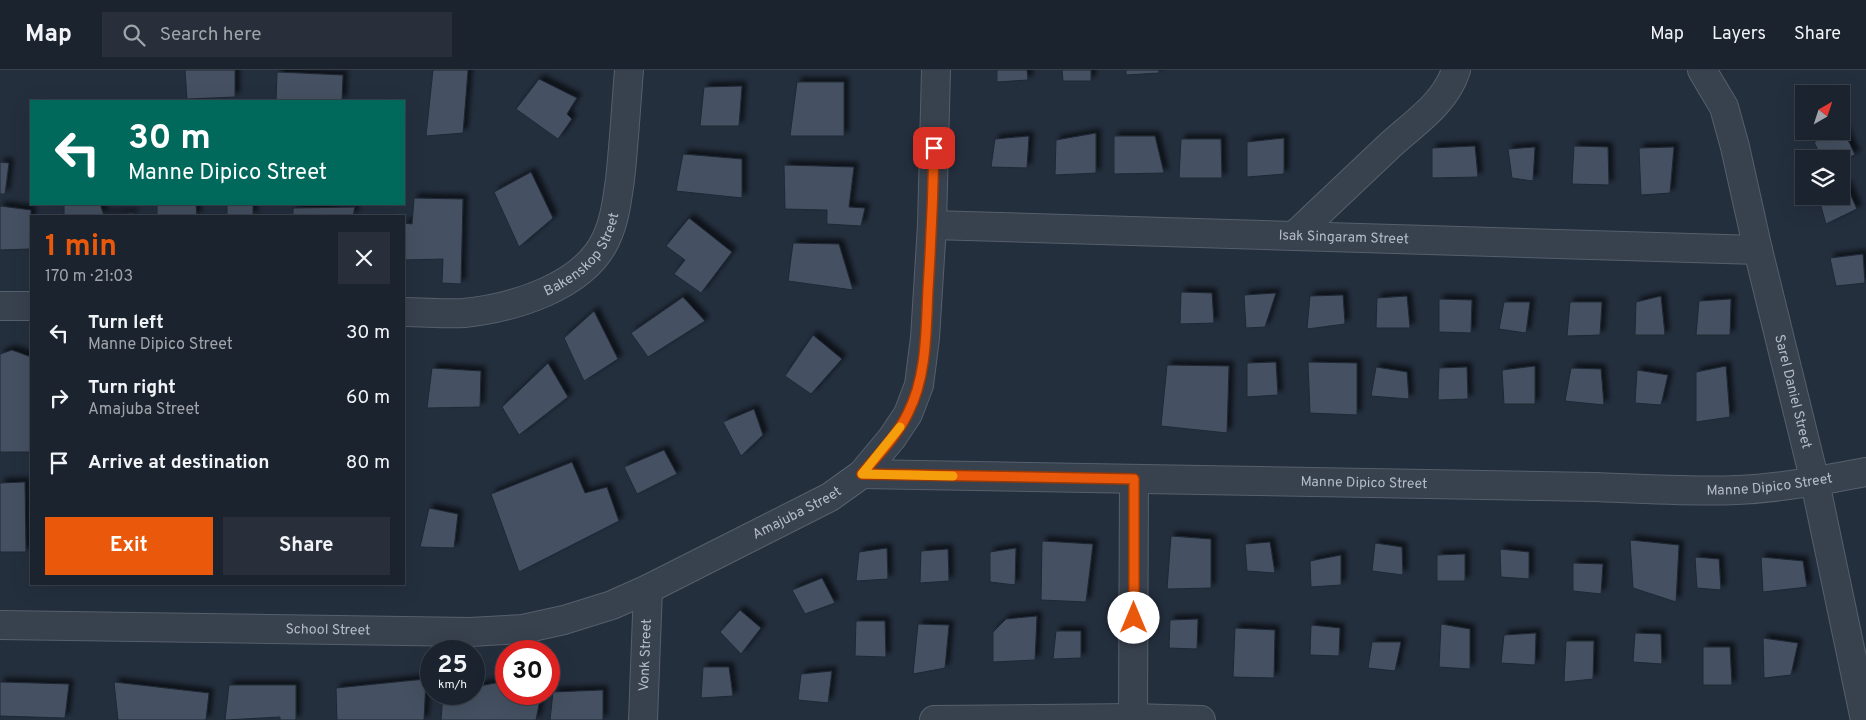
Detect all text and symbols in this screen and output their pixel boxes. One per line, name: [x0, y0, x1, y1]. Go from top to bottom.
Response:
search box: [102, 12, 452, 57]
text: Map: [25, 20, 72, 50]
icon: search: [120, 21, 148, 49]
text: Search here: [160, 23, 261, 47]
text: Map: [1650, 23, 1684, 46]
text: Layers: [1712, 23, 1766, 46]
text: Share: [1794, 23, 1841, 46]
north arrow: [1795, 85, 1850, 140]
map controls: [1795, 85, 1850, 205]
text: 30 m: [128, 117, 211, 161]
icon: left: [45, 120, 110, 185]
pin: [913, 127, 955, 169]
icon: arrive: [920, 134, 948, 162]
button: layers: [1795, 150, 1850, 205]
text: Manne Dipico Street: [128, 160, 327, 187]
street label: Bakenskop Street: [541, 211, 623, 300]
street label: Isak Singaram Street: [1278, 227, 1409, 248]
text: 1 min: [45, 229, 117, 266]
button: close: [338, 232, 390, 284]
text: 170 m · 21:03: [45, 267, 133, 287]
text: Turn left: [88, 311, 164, 335]
icon: left: [45, 319, 73, 347]
text: 30 m: [346, 321, 390, 345]
street label: Sarel Daniel Street: [1771, 333, 1815, 451]
text: Manne Dipico Street: [88, 335, 233, 355]
text: Turn right: [88, 376, 176, 400]
icon: right: [45, 384, 73, 412]
text: 60 m: [346, 386, 390, 410]
text: Amajuba Street: [88, 400, 200, 420]
icon: arrive: [45, 449, 73, 477]
text: Arrive at destination: [88, 451, 269, 475]
text: 80 m: [346, 451, 390, 475]
street label: Manne Dipico Street: [1706, 470, 1834, 499]
street label: Manne Dipico Street: [1300, 473, 1427, 493]
street label: Amajuba Street: [750, 483, 845, 543]
button: Exit: [45, 517, 213, 575]
button: Share: [223, 517, 390, 575]
position arrow: [1107, 591, 1159, 643]
street label: Vonk Street: [636, 618, 655, 692]
street label: School Street: [286, 621, 370, 639]
speed limit sign: 30: [495, 640, 560, 705]
text: 25: [437, 650, 468, 682]
text: km/h: [438, 677, 467, 693]

